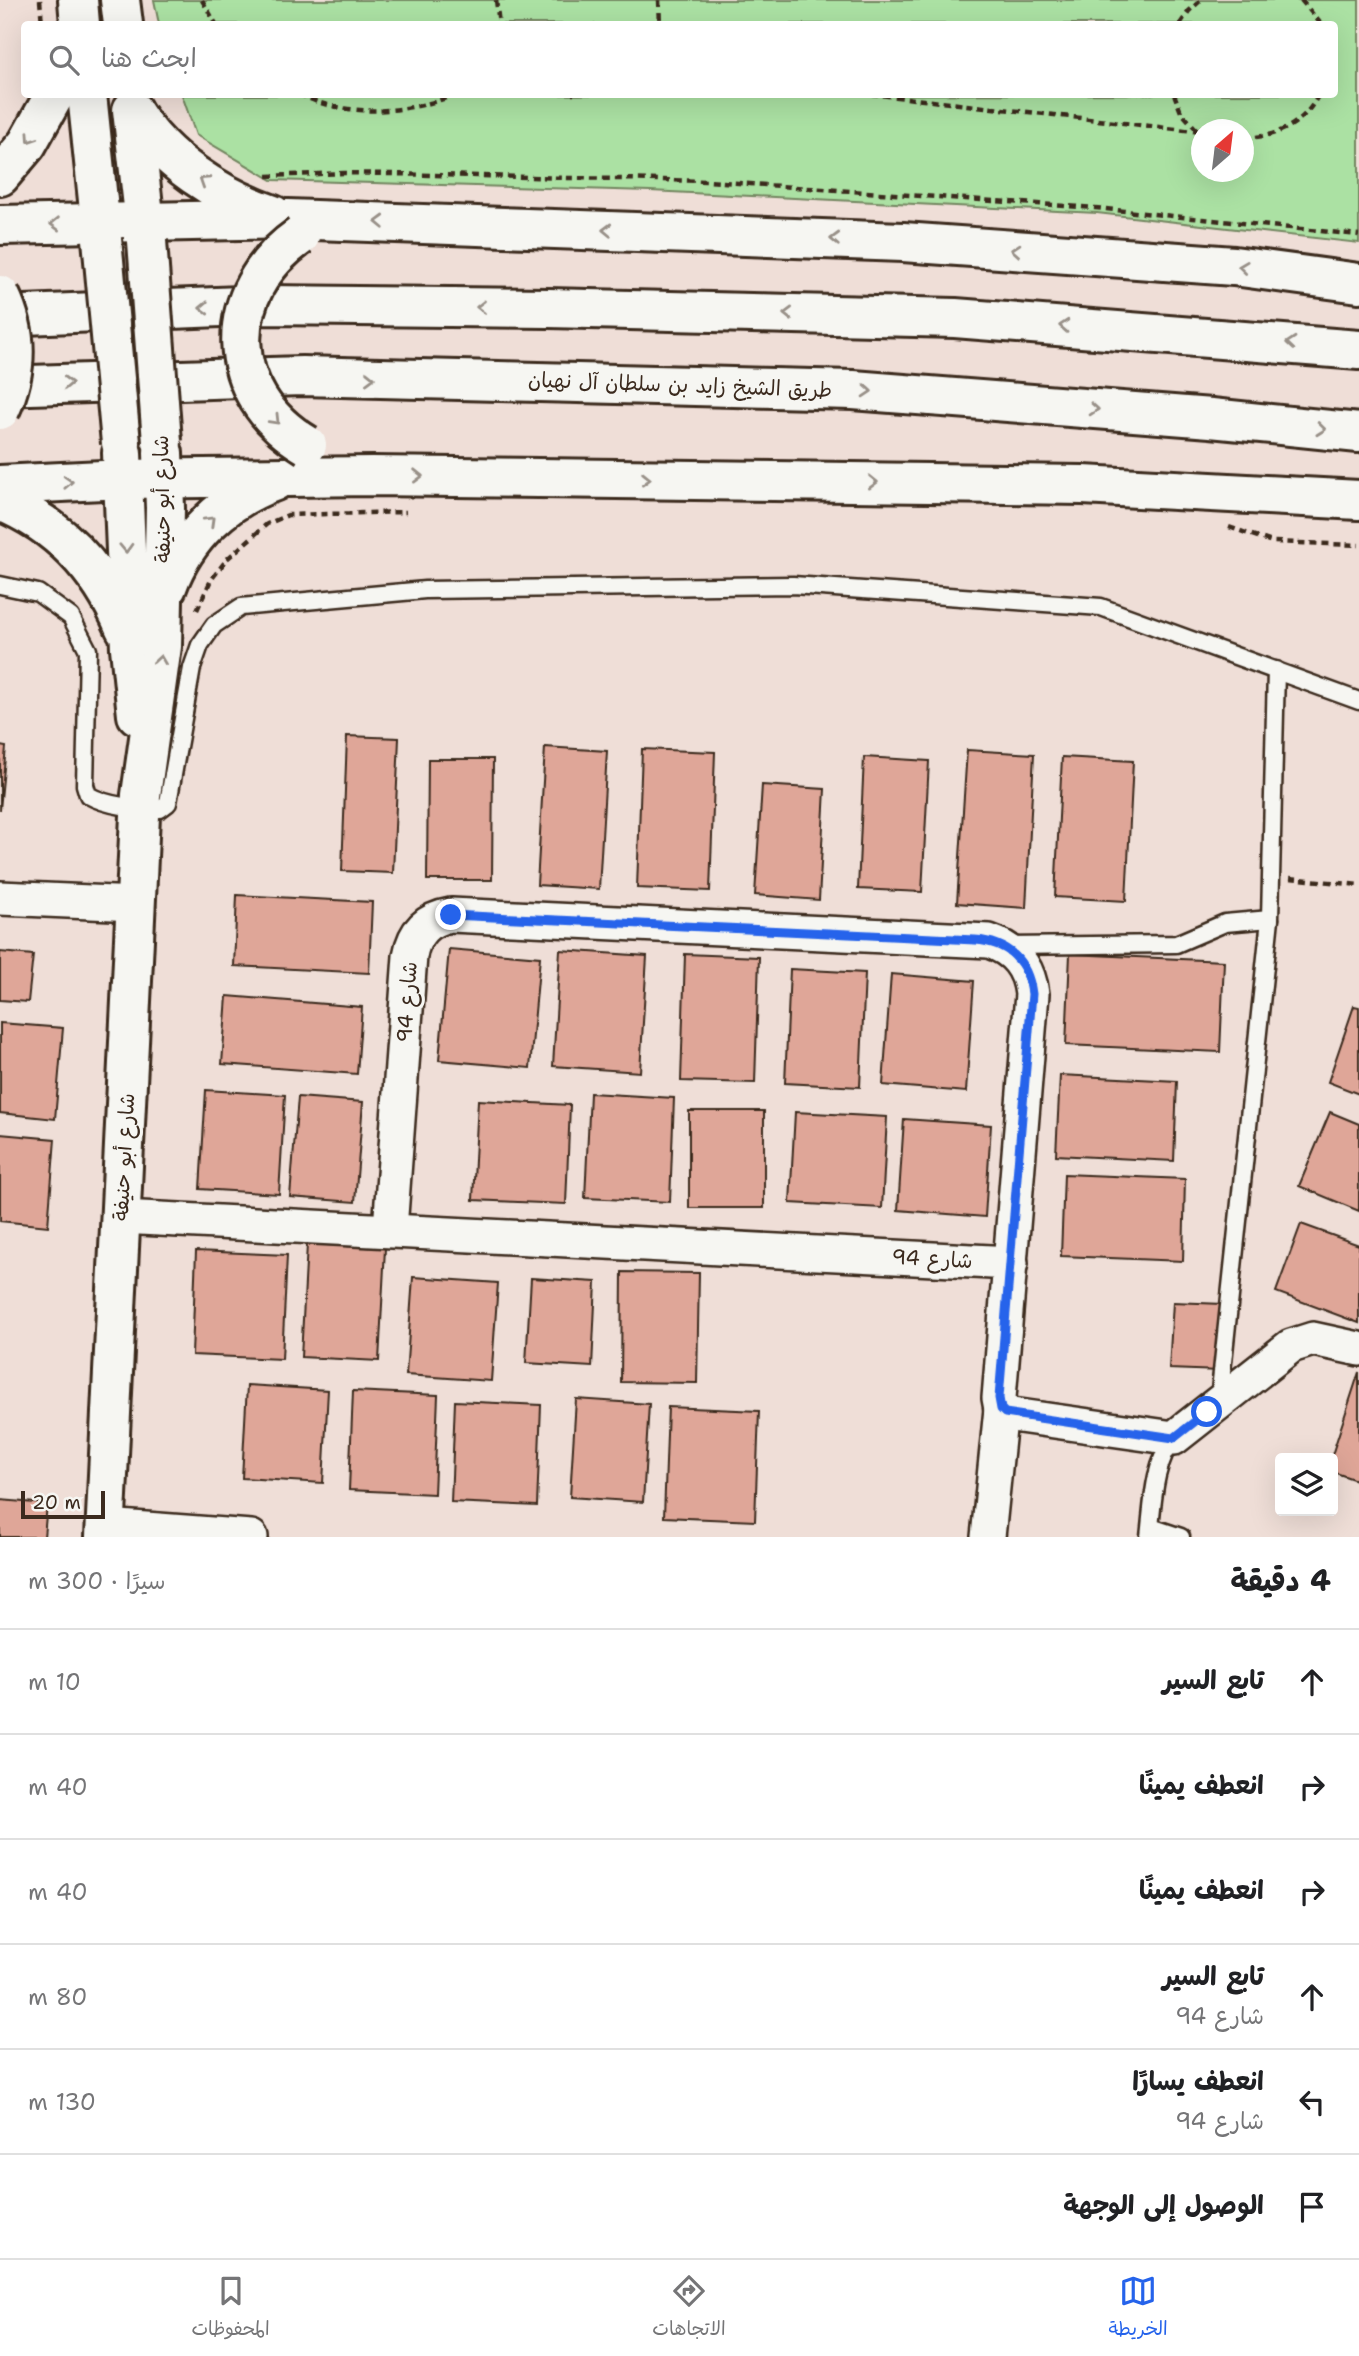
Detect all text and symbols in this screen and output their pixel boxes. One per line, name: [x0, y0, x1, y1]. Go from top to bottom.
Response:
search box: [21, 21, 1338, 98]
text: ابحث هنا: [101, 40, 197, 75]
icon: search: [45, 41, 83, 79]
north arrow: [1191, 119, 1254, 182]
one-way arrow: [27, 130, 39, 143]
one-way arrow: [199, 177, 212, 189]
one-way arrow: [374, 215, 385, 230]
one-way arrow: [49, 216, 60, 231]
one-way arrow: [602, 223, 613, 238]
one-way arrow: [829, 232, 840, 247]
one-way arrow: [1010, 243, 1021, 258]
one-way arrow: [1237, 260, 1249, 275]
one-way arrow: [475, 299, 485, 315]
one-way arrow: [198, 300, 209, 315]
one-way arrow: [782, 306, 793, 321]
one-way arrow: [1058, 319, 1069, 334]
one-way arrow: [1285, 336, 1297, 351]
street label: طريق الشيخ زايد بن سلطان آل نهيان: [527, 366, 833, 404]
one-way arrow: [365, 370, 376, 385]
one-way arrow: [63, 376, 74, 391]
one-way arrow: [862, 383, 873, 398]
one-way arrow: [1089, 401, 1100, 416]
one-way arrow: [267, 412, 279, 425]
one-way arrow: [1315, 422, 1326, 437]
street label: شارع أبو حنيفة: [147, 435, 178, 563]
one-way arrow: [413, 469, 424, 484]
one-way arrow: [640, 472, 651, 487]
one-way arrow: [868, 474, 879, 490]
one-way arrow: [63, 475, 74, 490]
one-way arrow: [202, 516, 215, 529]
one-way arrow: [119, 542, 134, 553]
one-way arrow: [152, 654, 167, 666]
route end: [435, 899, 466, 930]
street label: شارع 94: [390, 961, 425, 1044]
street label: شارع أبو حنيفة: [107, 1092, 142, 1222]
street label: شارع 94: [891, 1243, 973, 1276]
route start: [1191, 1396, 1222, 1427]
map controls: [1275, 1453, 1338, 1516]
button: layers: [1275, 1453, 1338, 1516]
scale bar: [21, 1488, 105, 1520]
text: 20 m: [32, 1490, 81, 1515]
text: 4 دقيقة: [1230, 1560, 1331, 1601]
text: سيرًا · 300 m: [28, 1566, 166, 1596]
text: تابع السير: [1162, 1662, 1264, 1697]
icon: ahead: [1293, 1663, 1331, 1701]
text: 10 m: [28, 1667, 81, 1697]
text: انعطف يمينًا: [1139, 1767, 1264, 1802]
icon: right: [1293, 1768, 1331, 1806]
text: 40 m: [28, 1772, 88, 1802]
text: انعطف يمينًا: [1139, 1872, 1264, 1907]
icon: right: [1293, 1873, 1331, 1911]
text: 40 m: [28, 1877, 88, 1907]
text: تابع السير: [1162, 1958, 1264, 1993]
icon: ahead: [1293, 1978, 1331, 2016]
text: 80 m: [28, 1982, 87, 2012]
text: شارع 94: [1175, 2001, 1264, 2031]
text: انعطف يسارًا: [1132, 2063, 1264, 2098]
icon: left: [1293, 2083, 1331, 2121]
text: 130 m: [28, 2087, 96, 2117]
text: شارع 94: [1175, 2106, 1264, 2136]
text: الوصول إلى الوجهة: [1063, 2187, 1264, 2222]
icon: arrive: [1293, 2188, 1331, 2226]
tab: المحفوظات: [191, 2272, 270, 2345]
tab: الاتجاهات: [652, 2272, 726, 2345]
tab: الخريطة: [1108, 2272, 1168, 2345]

